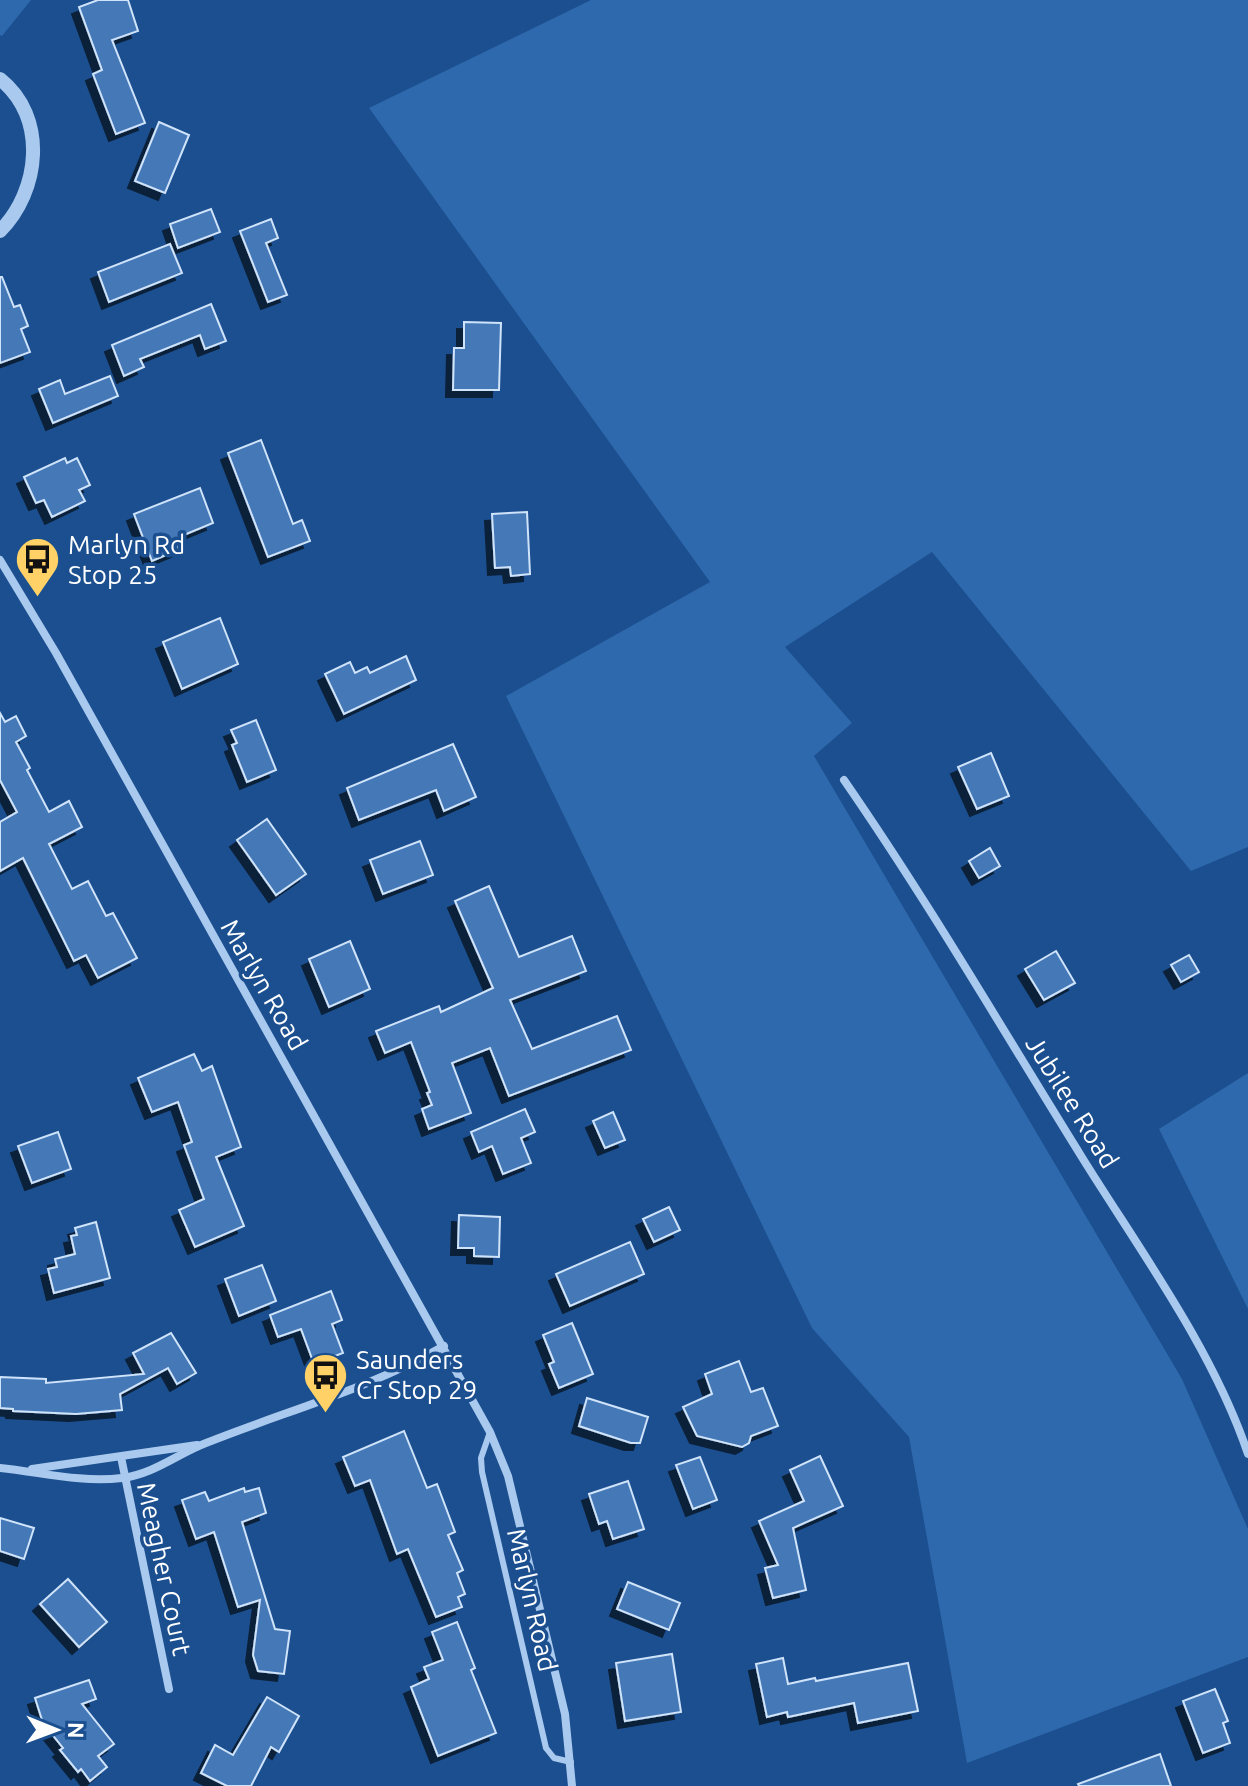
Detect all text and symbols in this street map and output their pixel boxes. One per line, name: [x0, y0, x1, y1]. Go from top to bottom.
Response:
place label: Marlyn Rd Stop 25: [68, 530, 185, 589]
bus stop icon: Marlyn Rd Stop 25: [13, 536, 61, 599]
street label: Marlyn Road: [215, 914, 313, 1055]
street label: Jubilee Road: [1020, 1030, 1125, 1173]
place label: Saunders Cr Stop 29: [356, 1345, 477, 1404]
bus stop icon: Saunders Cr Stop 29: [301, 1351, 349, 1414]
street label: Meagher Court: [132, 1480, 197, 1658]
street label: Marlyn Road: [502, 1526, 563, 1674]
north arrow: [16, 1690, 96, 1770]
text: N: [64, 1722, 89, 1739]

